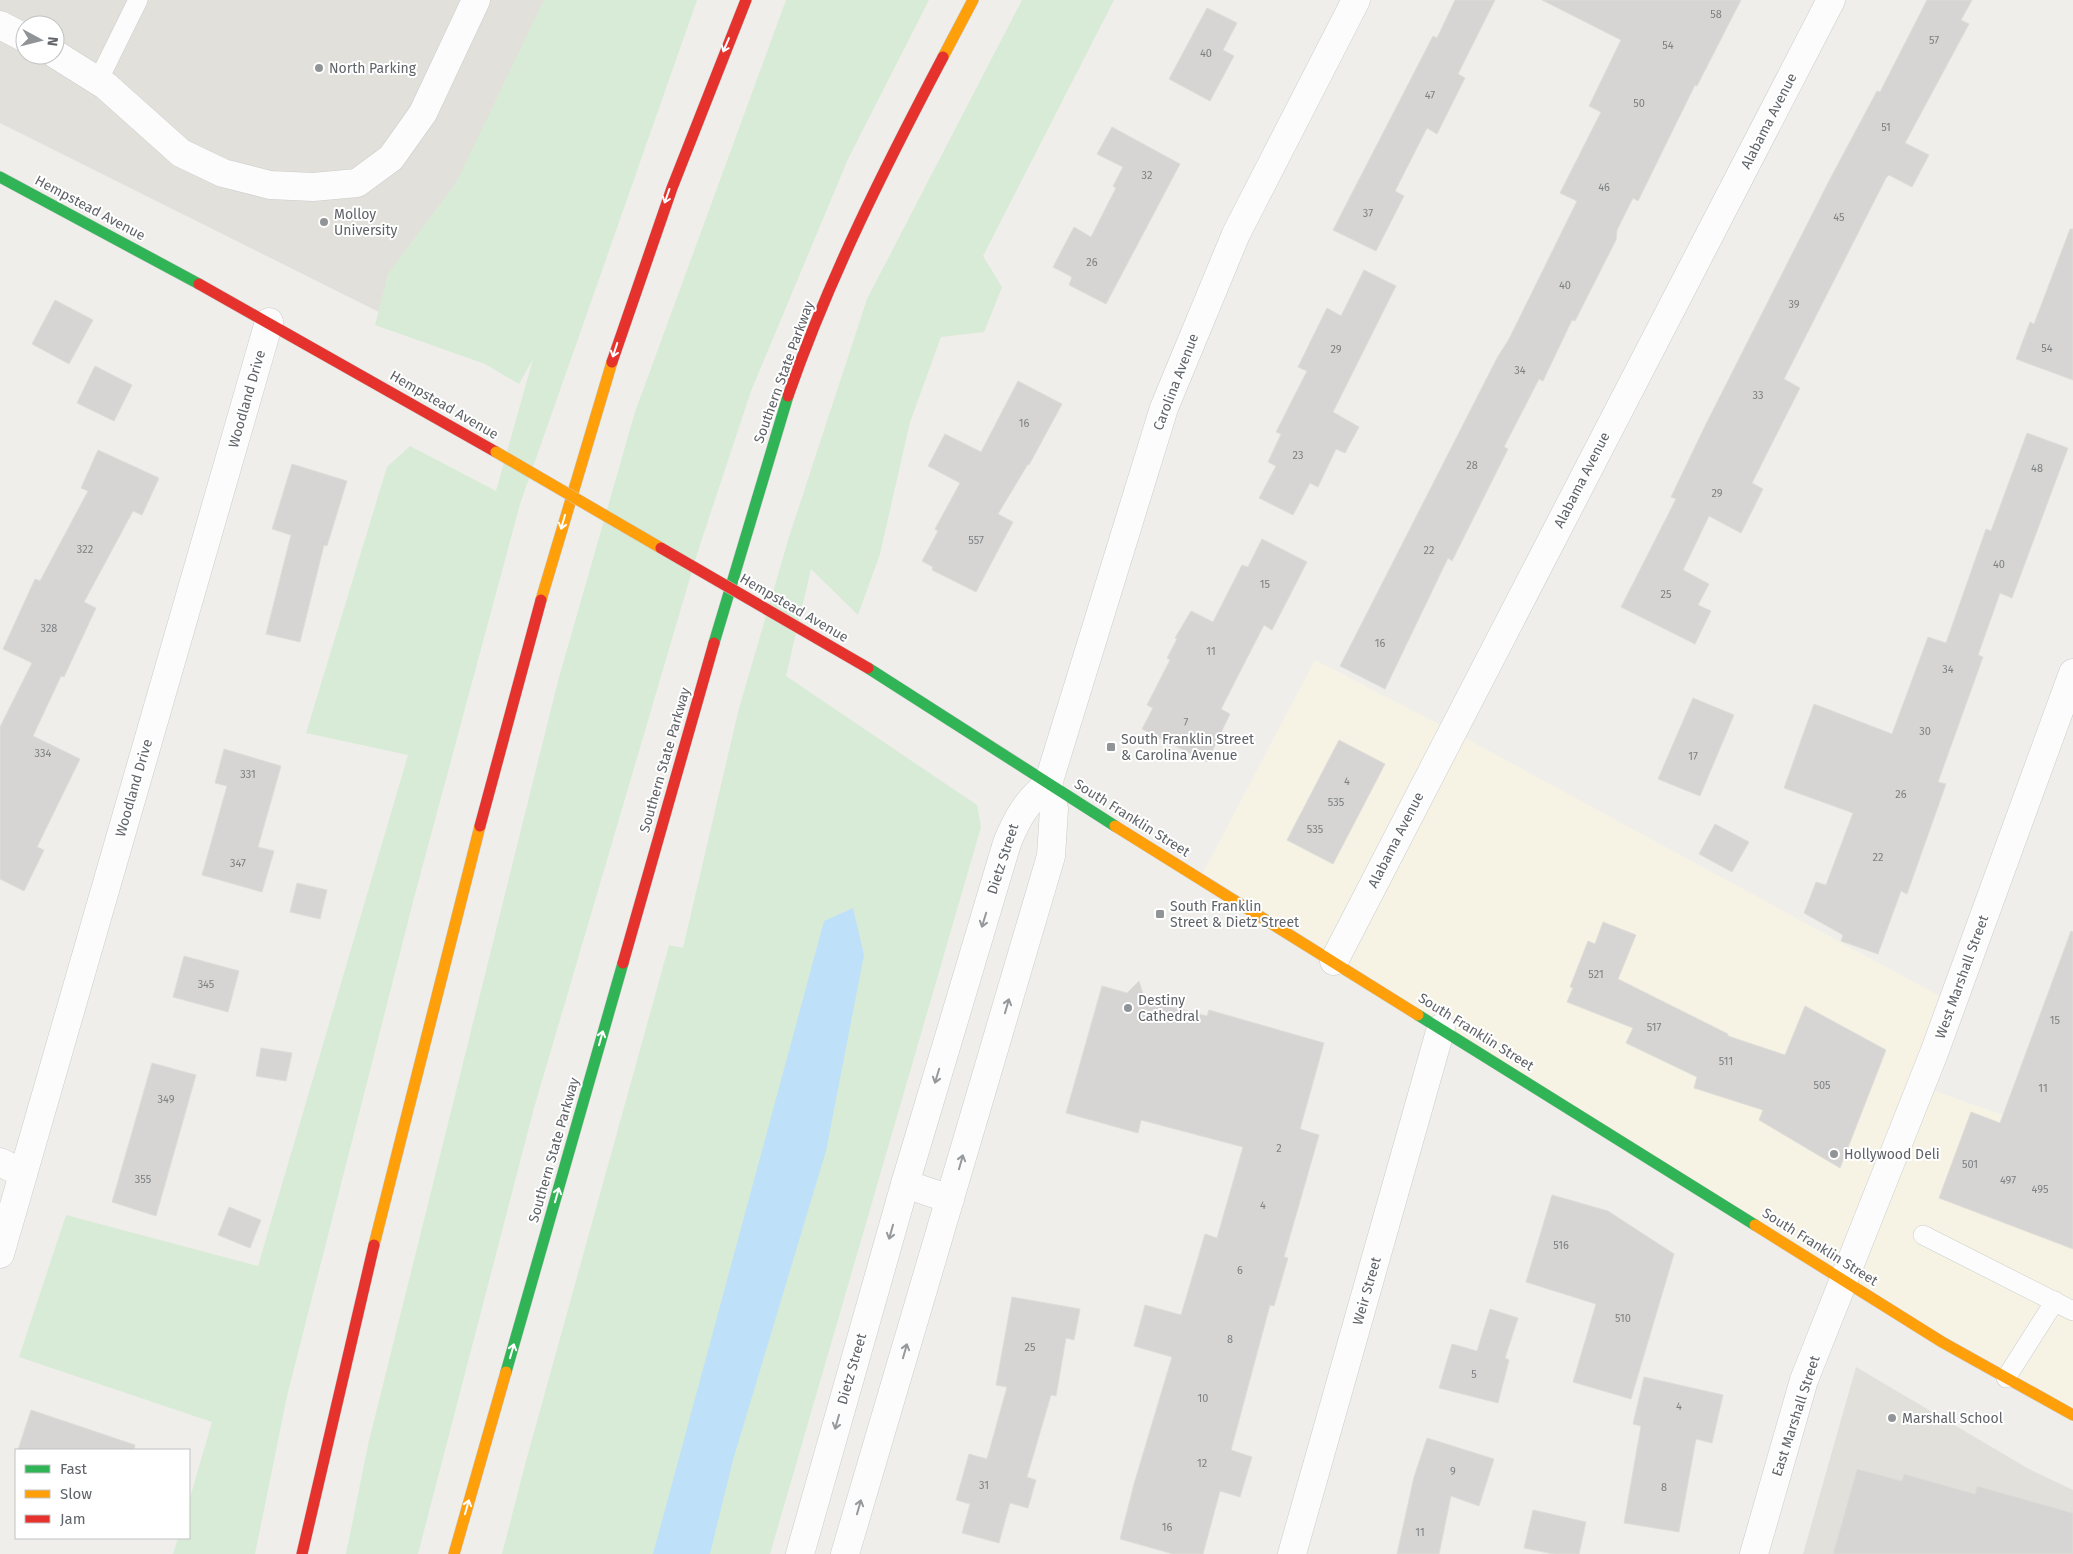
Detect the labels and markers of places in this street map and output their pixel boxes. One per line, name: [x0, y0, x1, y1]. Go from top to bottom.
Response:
place label: North Parking: [329, 60, 417, 77]
marker: North Parking: [313, 62, 325, 74]
place label: Molloy University: [334, 206, 398, 239]
marker: Molloy University: [318, 216, 330, 228]
place label: South Franklin Street & Carolina Avenue: [1121, 731, 1255, 764]
marker: South Franklin Street & Carolina Avenue: [1105, 741, 1117, 753]
place label: South Franklin Street & Dietz Street: [1170, 898, 1300, 931]
marker: South Franklin Street & Dietz Street: [1154, 908, 1166, 920]
place label: Destiny Cathedral: [1138, 992, 1199, 1025]
marker: Destiny Cathedral: [1122, 1002, 1134, 1014]
place label: Hollywood Deli: [1844, 1146, 1940, 1163]
marker: Hollywood Deli: [1828, 1148, 1840, 1160]
place label: Marshall School: [1902, 1410, 2003, 1427]
marker: Marshall School: [1886, 1412, 1898, 1424]

